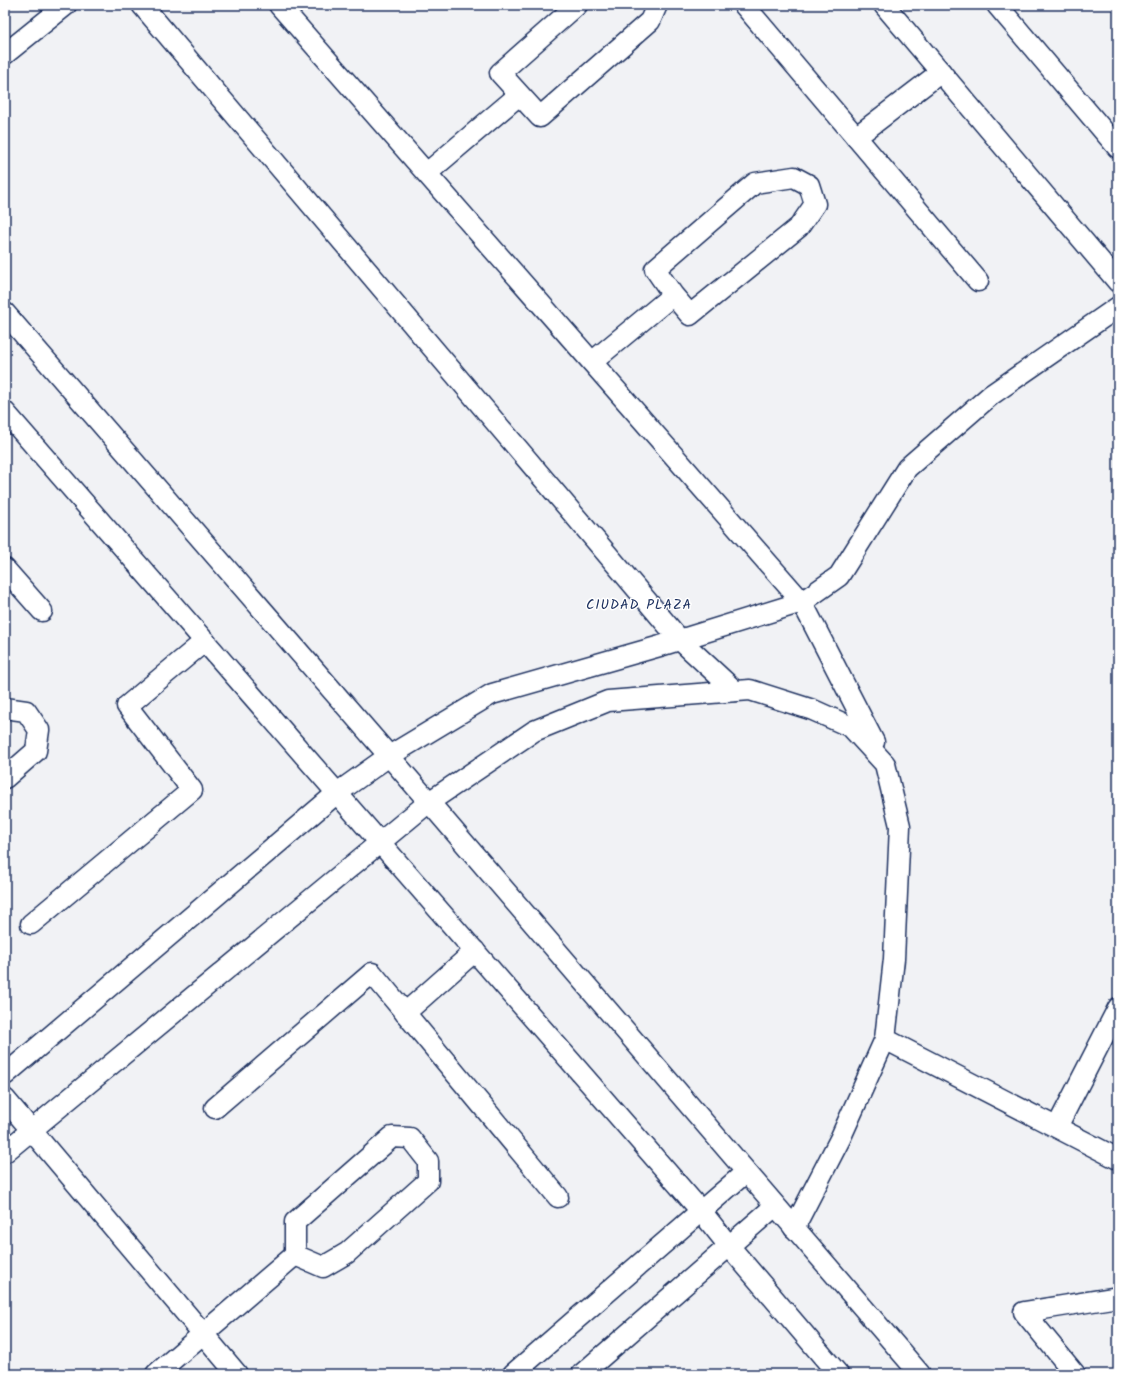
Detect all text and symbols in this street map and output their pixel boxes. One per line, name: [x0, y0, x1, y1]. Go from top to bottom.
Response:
district label: CIUDAD PLAZA: [586, 594, 692, 616]

